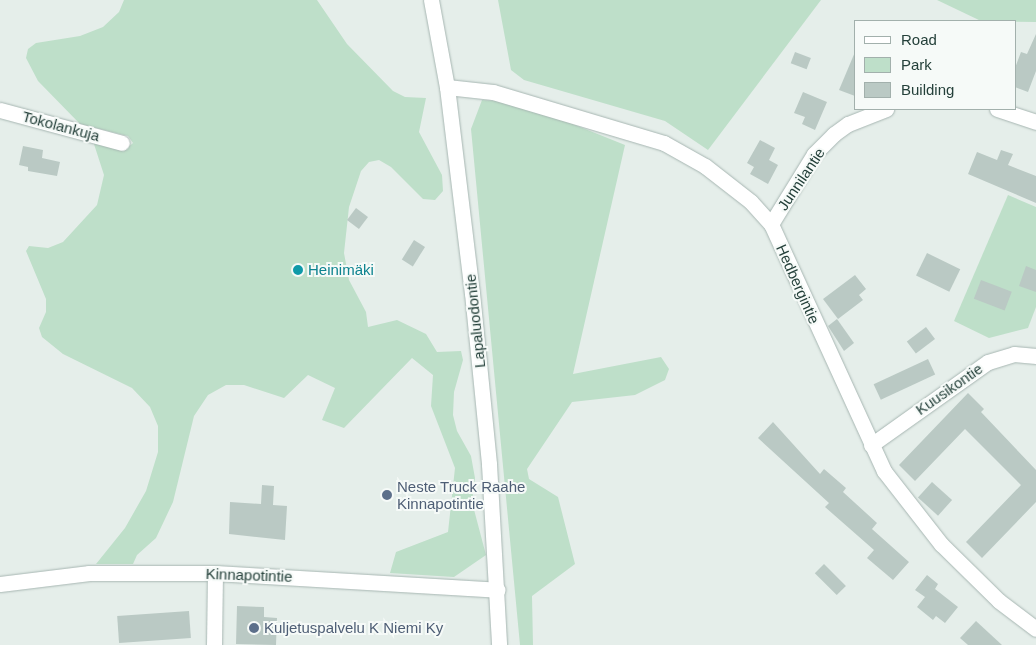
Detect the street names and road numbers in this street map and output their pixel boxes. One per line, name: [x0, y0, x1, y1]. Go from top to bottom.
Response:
street label: Tokolankuja: [20, 107, 102, 145]
street label: Junnilantie: [773, 144, 829, 214]
street label: Hedbergintie: [772, 241, 824, 327]
street label: Lapaluodontie: [461, 273, 489, 369]
street label: Kuusikontie: [912, 359, 986, 419]
street label: Kinnapotintie: [205, 564, 293, 586]

